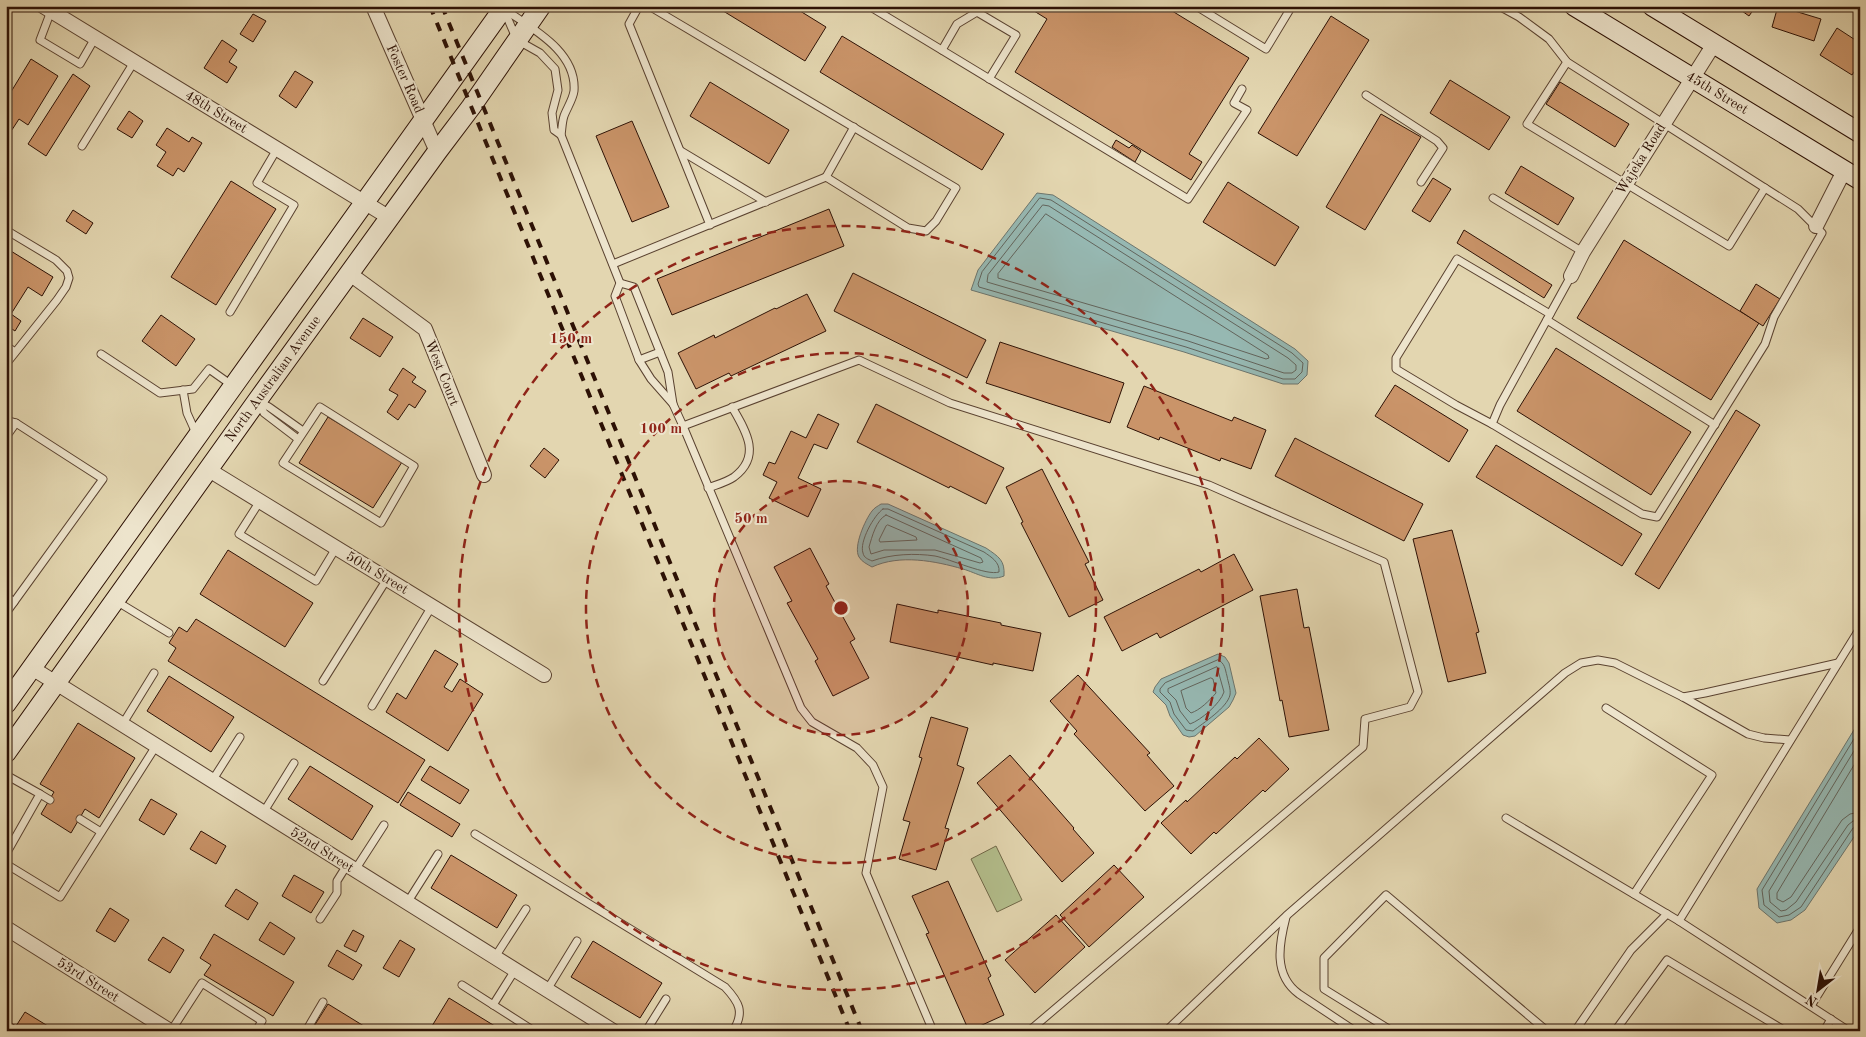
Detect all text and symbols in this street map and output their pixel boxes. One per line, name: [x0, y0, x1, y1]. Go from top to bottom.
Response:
street label: Foster Road: [384, 43, 426, 115]
street label: 45th Street: [1683, 69, 1751, 117]
street label: 48th Street: [182, 88, 250, 136]
street label: Wajeka Road: [1614, 121, 1668, 197]
street label: North Australian Avenue: [223, 313, 323, 445]
text: 150 m: [550, 332, 592, 347]
street label: West Court: [423, 338, 462, 408]
text: 100 m: [640, 422, 682, 437]
text: 50 m: [734, 512, 768, 527]
street label: 50th Street: [343, 549, 411, 597]
centre of rings: [832, 599, 850, 617]
street label: 52nd Street: [288, 825, 356, 875]
street label: 53rd Street: [54, 955, 122, 1005]
north arrow: [1794, 964, 1844, 1014]
text: N: [1803, 991, 1820, 1009]

